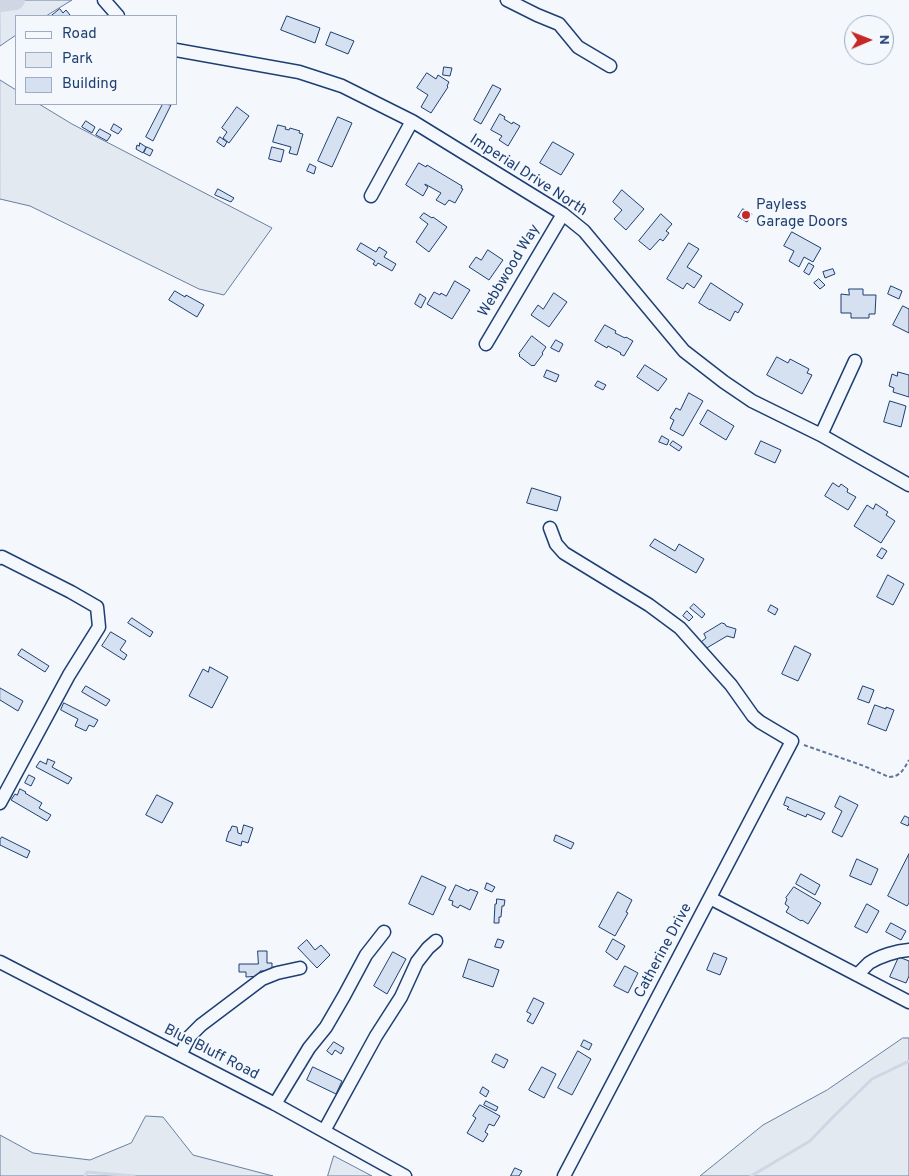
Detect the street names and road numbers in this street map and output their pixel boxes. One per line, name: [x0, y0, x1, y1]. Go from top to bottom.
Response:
street label: Imperial Drive North: [466, 131, 590, 221]
street label: Webbwood Way: [475, 221, 545, 321]
street label: Catherine Drive: [631, 900, 697, 1002]
street label: Blue Bluff Road: [160, 1021, 262, 1085]

